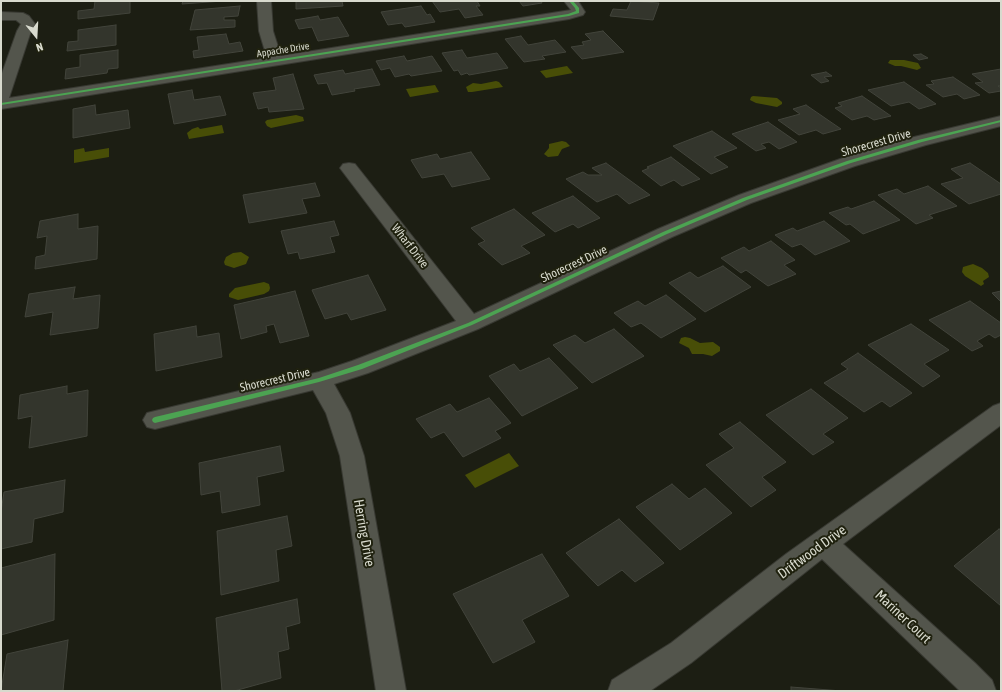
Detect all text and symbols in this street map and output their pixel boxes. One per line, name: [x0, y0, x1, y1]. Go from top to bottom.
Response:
north arrow: [16, 16, 56, 56]
street label: Appache Drive: [256, 40, 310, 60]
text: N: [35, 41, 45, 54]
street label: Shorecrest Drive: [840, 126, 912, 160]
street label: Wharf Drive: [388, 221, 432, 271]
street label: Shorecrest Drive: [539, 242, 609, 286]
street label: Shorecrest Drive: [239, 365, 311, 395]
street label: Herring Drive: [350, 498, 378, 568]
street label: Driftwood Drive: [775, 522, 849, 582]
street label: Mariner Court: [872, 587, 934, 647]

